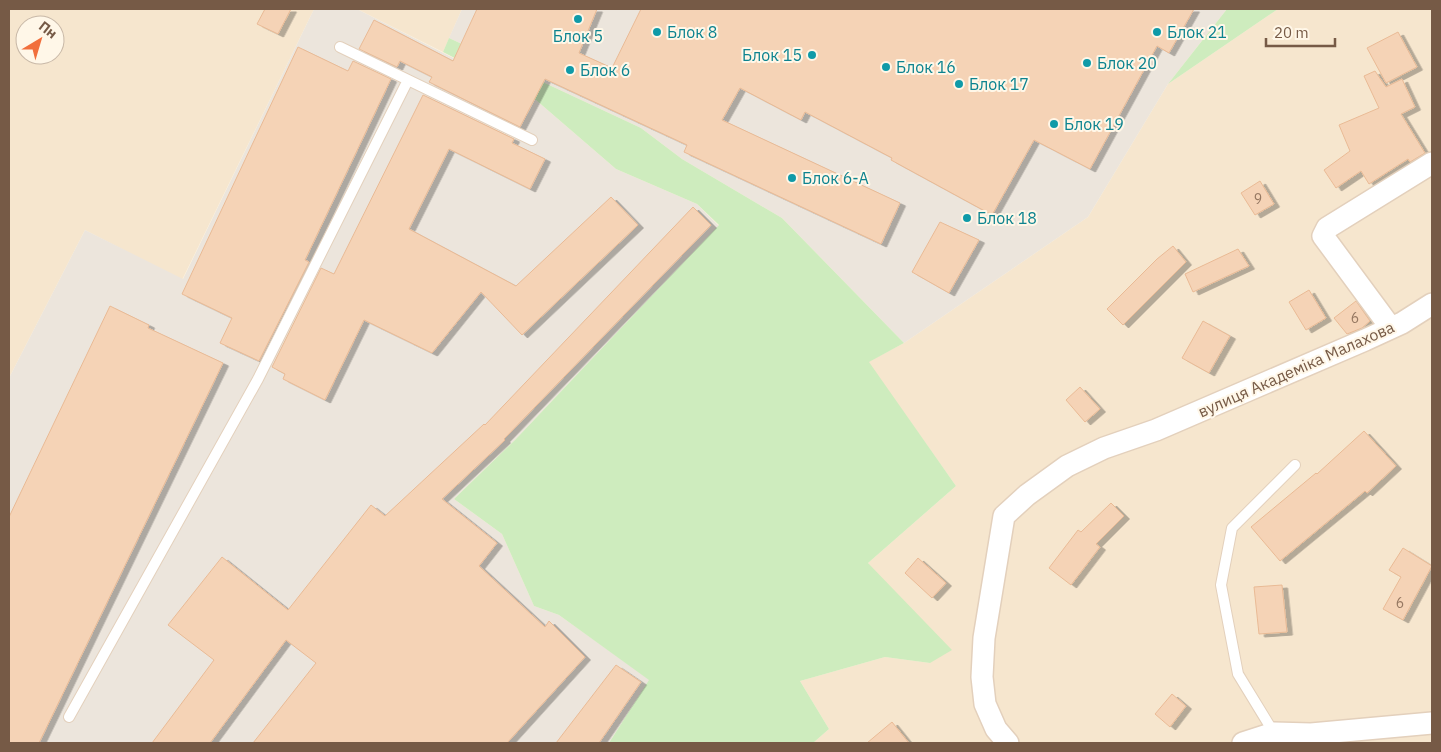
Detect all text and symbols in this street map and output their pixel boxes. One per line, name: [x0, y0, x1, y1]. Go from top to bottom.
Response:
marker: Блок 5: [572, 13, 584, 25]
north arrow: [15, 15, 65, 65]
scale bar: [1266, 15, 1335, 47]
text: Пн: [35, 17, 61, 43]
place label: Блок 8: [667, 22, 717, 42]
place label: Блок 21: [1167, 22, 1227, 42]
text: 20 m: [1274, 23, 1309, 42]
place label: Блок 5: [553, 26, 603, 46]
marker: Блок 8: [651, 26, 663, 38]
marker: Блок 21: [1151, 26, 1163, 38]
place label: Блок 15: [742, 45, 802, 65]
marker: Блок 15: [806, 49, 818, 61]
place label: Блок 20: [1097, 53, 1157, 73]
place label: Блок 16: [896, 57, 956, 77]
marker: Блок 20: [1081, 57, 1093, 69]
place label: Блок 6: [580, 60, 630, 80]
marker: Блок 16: [880, 61, 892, 73]
marker: Блок 6: [564, 64, 576, 76]
place label: Блок 17: [969, 74, 1029, 94]
marker: Блок 17: [953, 78, 965, 90]
place label: Блок 19: [1064, 114, 1124, 134]
marker: Блок 19: [1048, 118, 1060, 130]
place label: Блок 6-А: [802, 168, 869, 188]
marker: Блок 6-А: [786, 172, 798, 184]
house number: 9: [1254, 190, 1262, 208]
place label: Блок 18: [977, 208, 1037, 228]
marker: Блок 18: [961, 212, 973, 224]
house number: 6: [1351, 309, 1359, 327]
street label: вулиця Академіка Малахова: [1195, 316, 1398, 421]
house number: 6: [1396, 594, 1404, 612]

